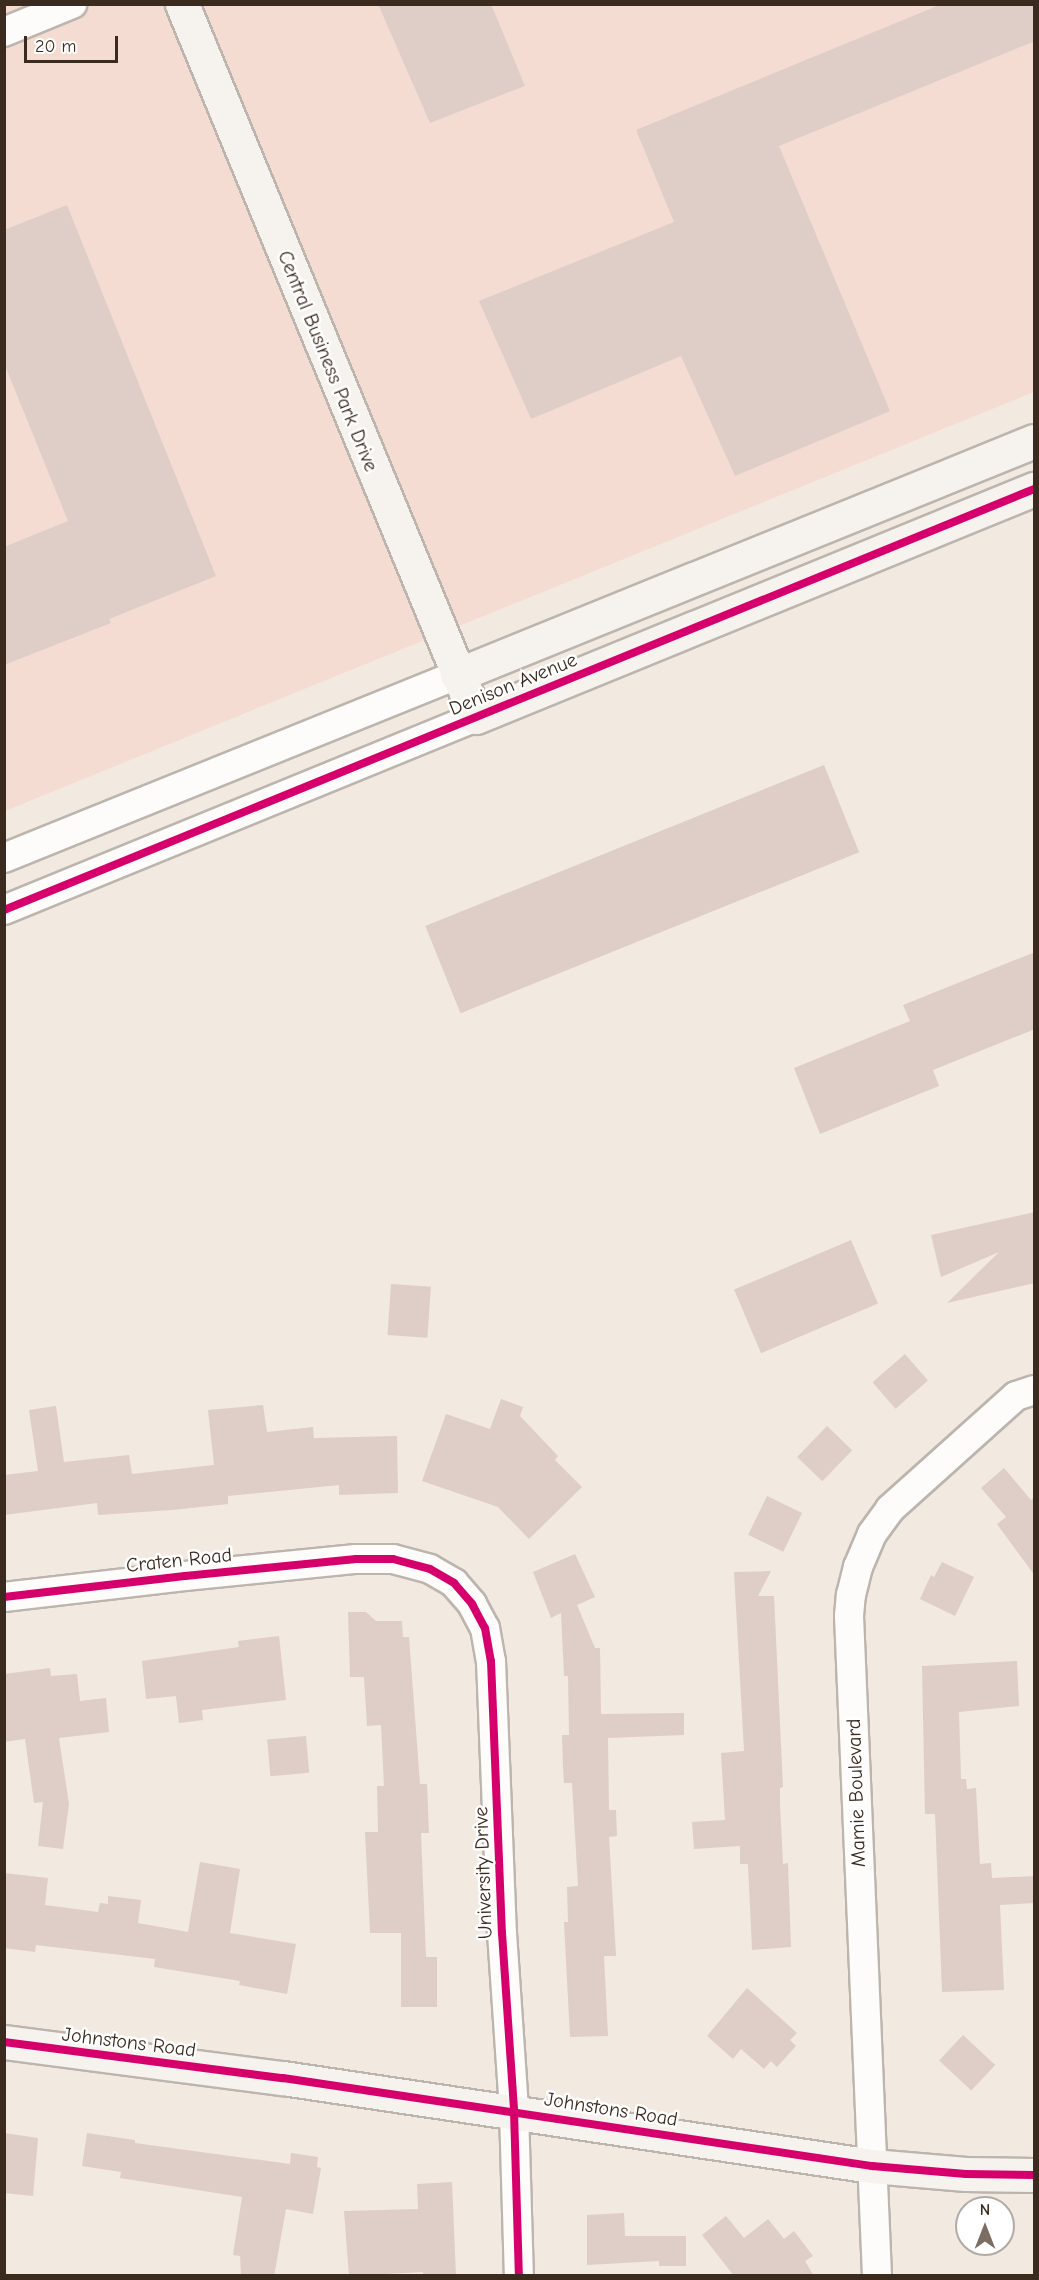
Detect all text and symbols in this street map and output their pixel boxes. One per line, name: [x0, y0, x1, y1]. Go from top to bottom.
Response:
scale bar: [27, 24, 122, 62]
text: 20 m: [35, 36, 76, 57]
street label: Central Business Park Drive: [273, 247, 383, 475]
street label: Denison Avenue: [446, 647, 580, 721]
street label: Craten Road: [125, 1543, 233, 1577]
street label: Mamie Boulevard: [841, 1718, 871, 1868]
street label: University Drive: [469, 1806, 497, 1940]
street label: Johnstons Road: [61, 2022, 197, 2062]
street label: Johnstons Road: [543, 2087, 679, 2131]
north arrow: [955, 2196, 1015, 2256]
text: N: [980, 2201, 990, 2219]

